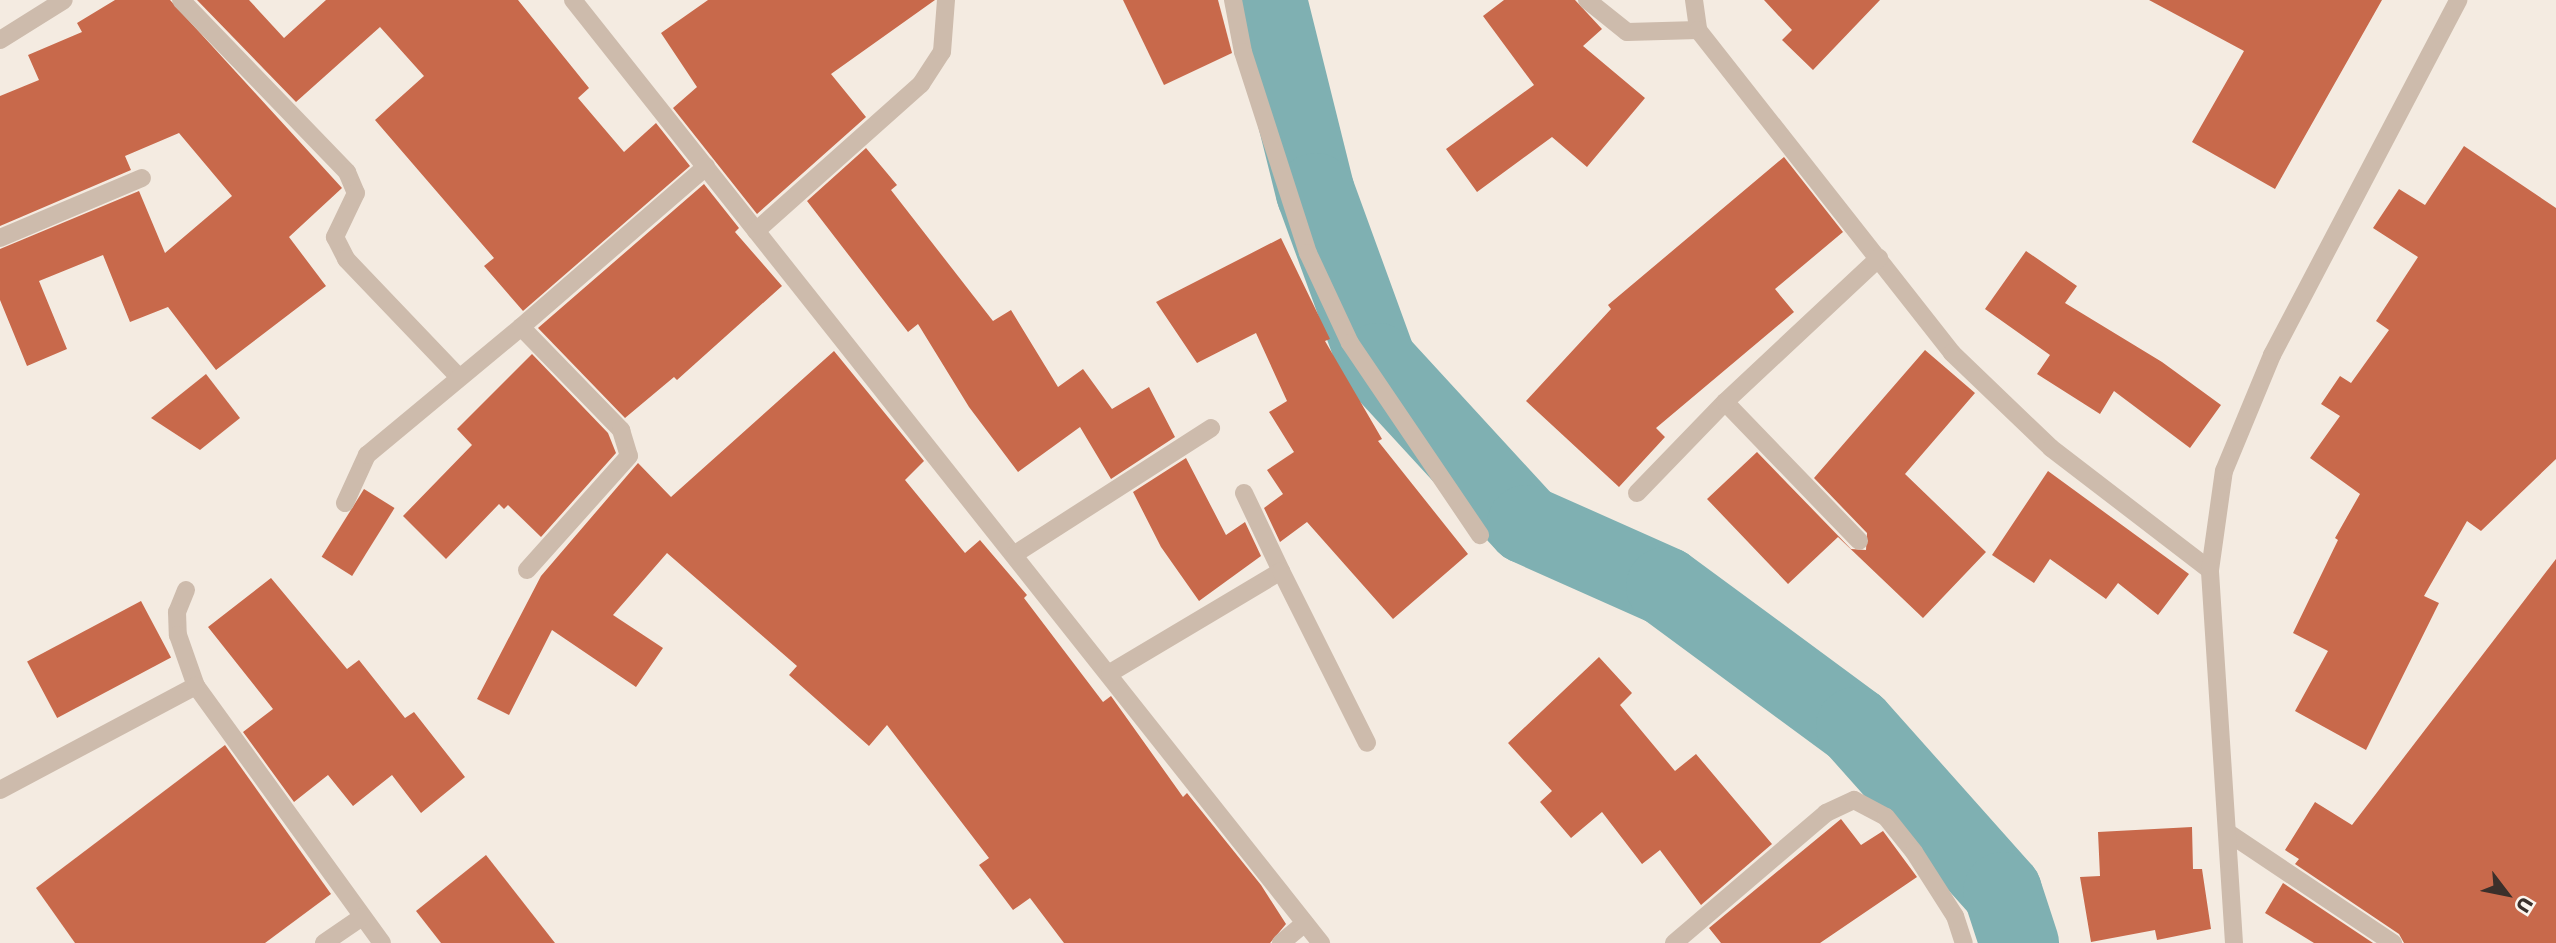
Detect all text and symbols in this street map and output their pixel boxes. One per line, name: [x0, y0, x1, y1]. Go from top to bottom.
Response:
north arrow: [2472, 859, 2542, 929]
text: U: [2512, 893, 2539, 917]

